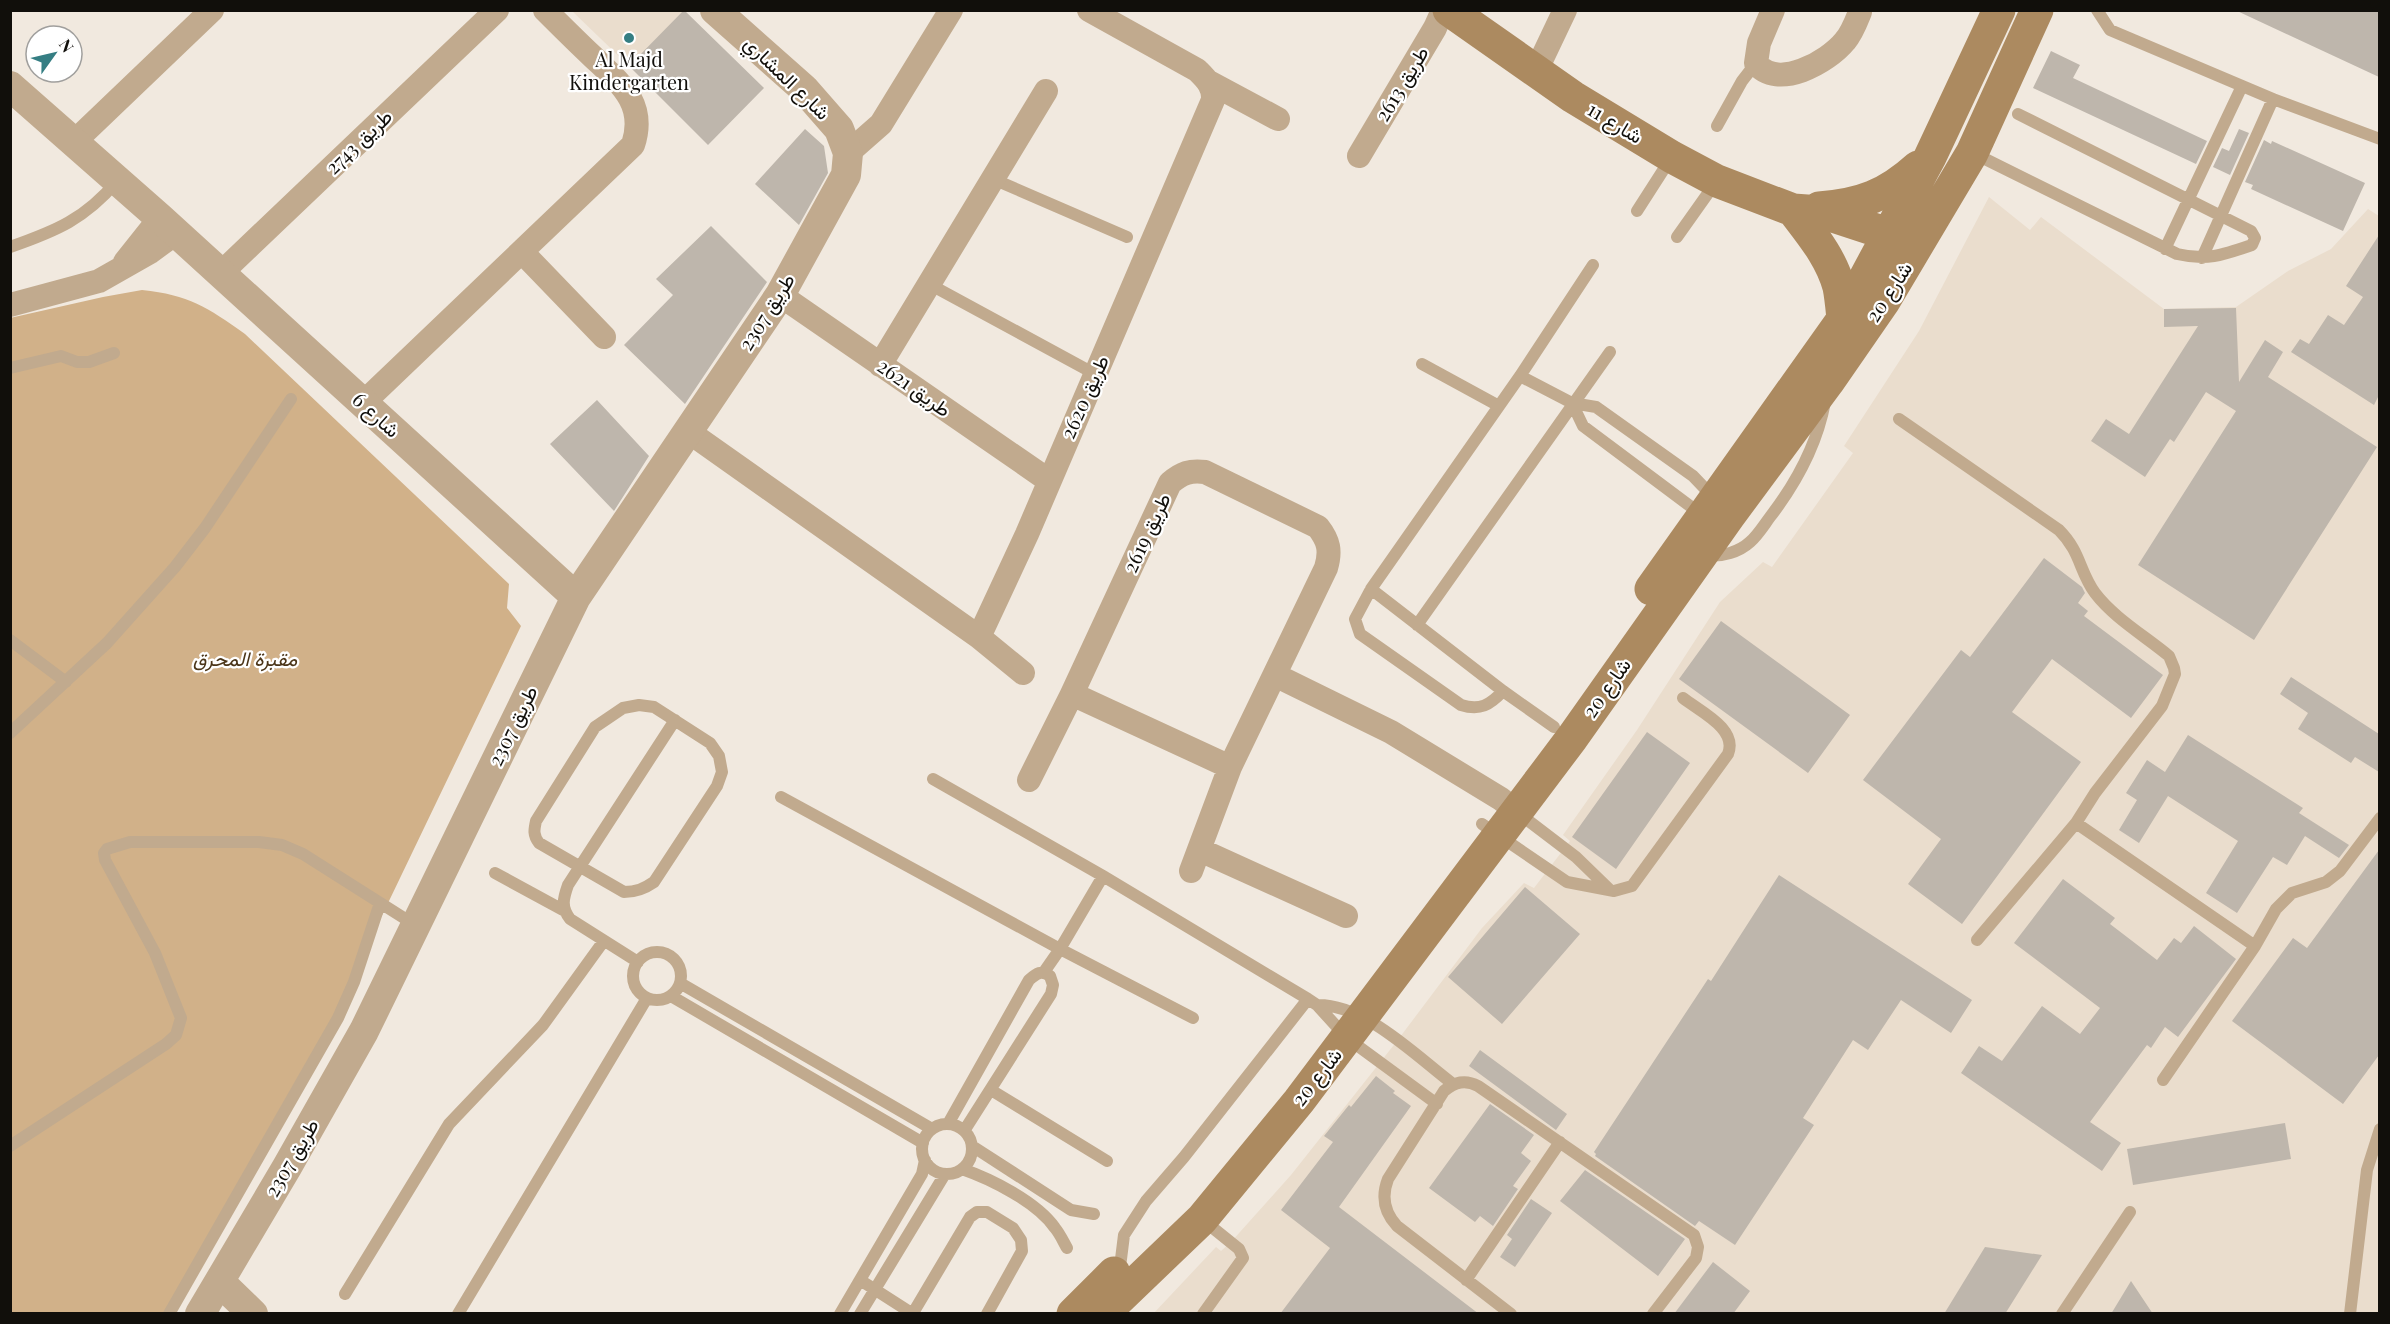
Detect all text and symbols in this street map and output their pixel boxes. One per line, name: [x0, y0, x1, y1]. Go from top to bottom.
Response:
north arrow: [24, 24, 84, 84]
street label: شارع المشاري: [736, 29, 837, 128]
marker: Al Majd Kindergarten: [622, 31, 636, 45]
text: N: [55, 35, 79, 56]
street label: طريق 2613: [1368, 41, 1435, 126]
place label: Al Majd Kindergarten: [569, 45, 689, 95]
street label: شارع 11: [1582, 95, 1648, 150]
street label: طريق 2743: [319, 102, 398, 180]
street label: شارع 20: [1858, 256, 1919, 328]
street label: طريق 2307: [731, 268, 801, 355]
street label: طريق 2620: [1053, 350, 1115, 443]
street label: طريق 2621: [872, 352, 957, 423]
street label: شارع 6: [346, 385, 407, 444]
street label: طريق 2619: [1115, 488, 1177, 577]
park label: مقبرة المحرق: [193, 644, 298, 672]
street label: شارع 20: [1576, 652, 1638, 723]
street label: طريق 2307: [481, 681, 544, 770]
street label: شارع 20: [1285, 1041, 1349, 1112]
street label: طريق 2307: [257, 1113, 325, 1202]

